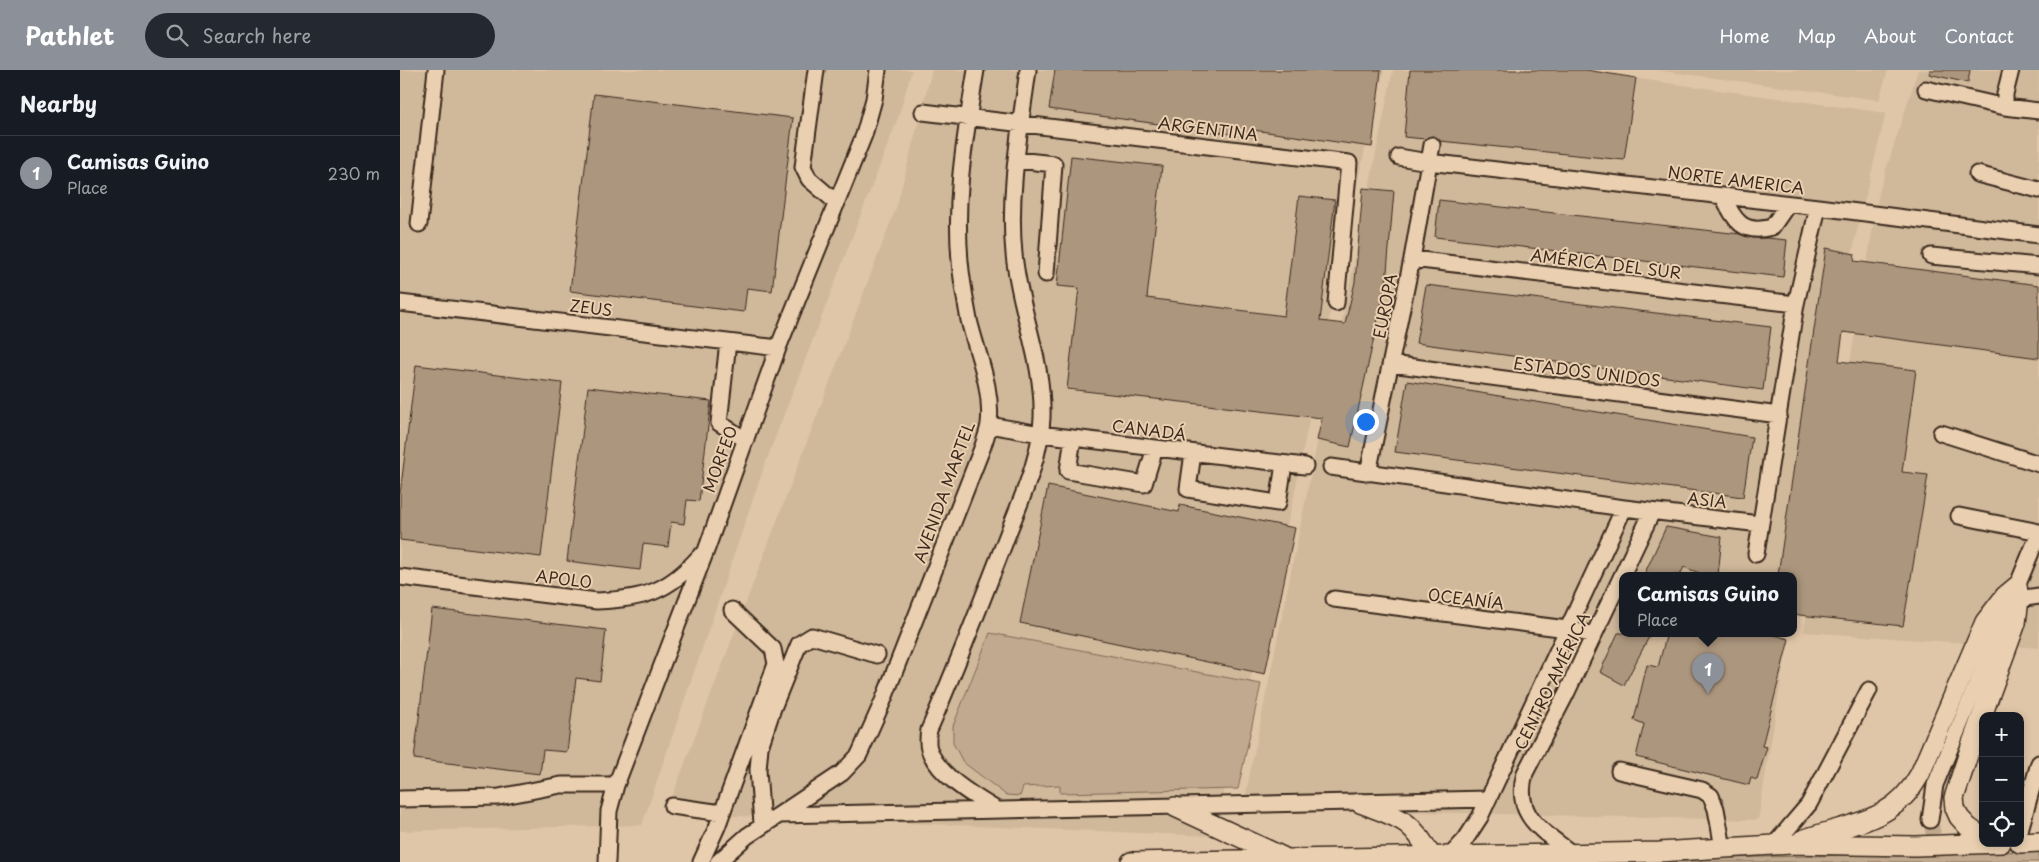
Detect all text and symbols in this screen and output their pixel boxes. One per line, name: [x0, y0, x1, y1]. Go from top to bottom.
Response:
search box: [145, 13, 495, 58]
text: Pathlet: [25, 17, 115, 53]
icon: search: [163, 21, 191, 49]
text: Search here: [203, 21, 311, 49]
text: Home: [1719, 22, 1769, 49]
text: Map: [1797, 22, 1836, 49]
text: About: [1864, 22, 1916, 49]
text: Contact: [1944, 22, 2014, 49]
text: Nearby: [20, 87, 97, 119]
street label: ARGENTINA: [1157, 110, 1259, 146]
text: Camisas Guino: [67, 147, 209, 175]
street label: NORTE AMERICA: [1667, 159, 1806, 199]
text: 1: [32, 161, 40, 185]
text: 230 m: [328, 161, 380, 185]
text: Place: [67, 175, 108, 199]
street label: AMÉRICA DEL SUR: [1529, 242, 1683, 284]
street label: EUROPA: [1366, 271, 1402, 340]
street label: ZEUS: [568, 292, 614, 322]
street label: ESTADOS UNIDOS: [1512, 350, 1662, 392]
your location: [1353, 409, 1379, 435]
street label: CANADÁ: [1111, 413, 1188, 445]
street label: AVENIDA MARTEL: [906, 418, 980, 566]
street label: MORFEO: [696, 422, 742, 495]
street label: ASIA: [1686, 485, 1728, 513]
street label: APOLO: [535, 563, 594, 593]
popup: [1619, 572, 1797, 637]
text: Camisas Guino: [1637, 579, 1779, 607]
street label: OCEANÍA: [1427, 581, 1506, 615]
text: Place: [1637, 607, 1678, 631]
street label: CENTRO AMÉRICA: [1507, 608, 1595, 753]
pin: 1: [1692, 653, 1724, 694]
map controls: [1979, 712, 2024, 847]
button: +: [1979, 712, 2024, 757]
button: −: [1979, 757, 2024, 802]
button: locate: [1979, 802, 2024, 847]

